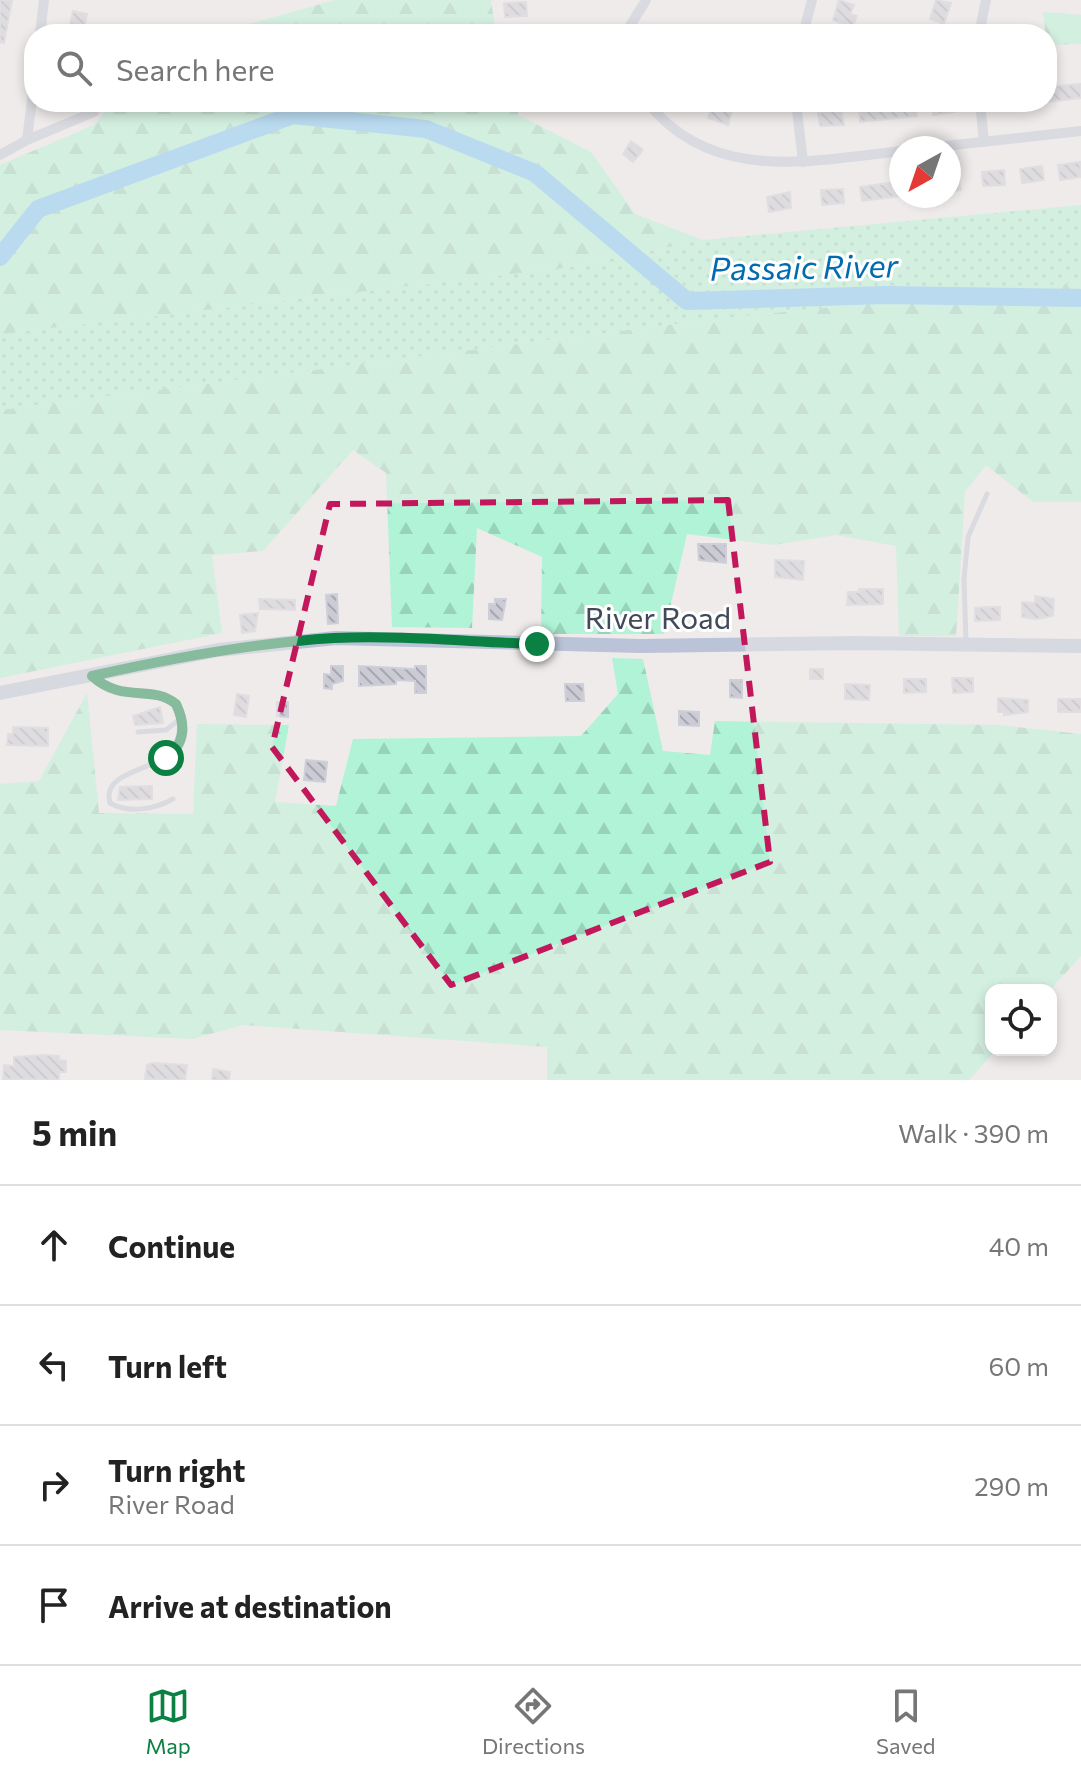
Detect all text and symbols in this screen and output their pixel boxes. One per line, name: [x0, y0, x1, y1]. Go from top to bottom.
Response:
search box: [24, 24, 1057, 112]
icon: search: [52, 46, 96, 90]
text: Search here: [116, 50, 275, 87]
north arrow: [889, 136, 961, 208]
water label: Passaic River: [710, 244, 900, 288]
street label: River Road: [585, 598, 731, 635]
route end: [519, 626, 555, 662]
route start: [148, 740, 184, 776]
map controls: [985, 984, 1057, 1056]
button: locate: [985, 984, 1057, 1056]
text: 5 min: [32, 1111, 117, 1153]
text: Walk · 390 m: [898, 1117, 1049, 1148]
icon: ahead: [32, 1223, 76, 1267]
text: Continue: [108, 1227, 235, 1264]
text: 40 m: [989, 1230, 1049, 1261]
icon: left: [32, 1343, 76, 1387]
text: Turn left: [108, 1347, 227, 1384]
text: 60 m: [989, 1350, 1049, 1381]
text: Turn right: [108, 1451, 245, 1488]
icon: right: [32, 1463, 76, 1507]
text: 290 m: [974, 1470, 1049, 1501]
text: River Road: [108, 1488, 235, 1519]
icon: arrive: [32, 1583, 76, 1627]
text: Arrive at destination: [108, 1587, 392, 1624]
tab: Map: [146, 1684, 191, 1759]
tab: Directions: [482, 1684, 585, 1759]
tab: Saved: [876, 1684, 935, 1759]

